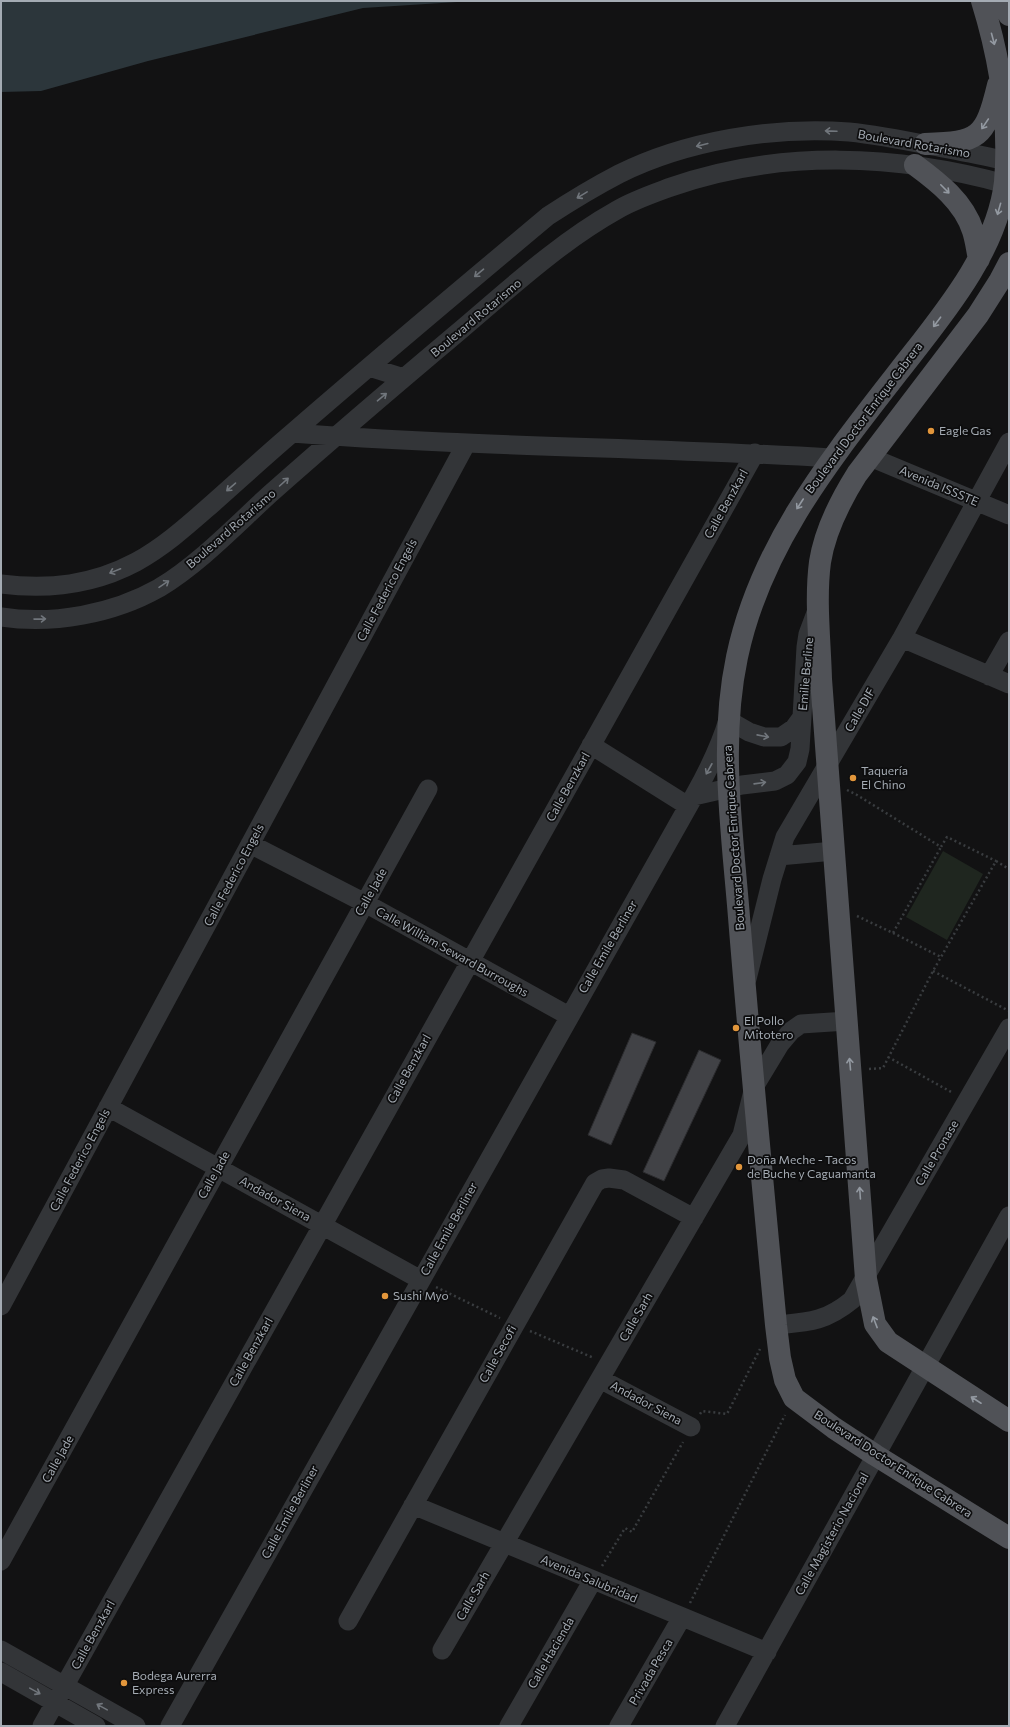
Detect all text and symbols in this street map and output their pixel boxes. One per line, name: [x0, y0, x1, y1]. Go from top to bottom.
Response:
one-way arrow: [989, 32, 997, 45]
one-way arrow: [981, 119, 989, 130]
street label: Boulevard Rotarismo: [857, 126, 971, 160]
one-way arrow: [825, 128, 838, 135]
one-way arrow: [696, 142, 709, 149]
one-way arrow: [940, 185, 950, 194]
one-way arrow: [576, 191, 588, 199]
one-way arrow: [995, 202, 1002, 215]
one-way arrow: [474, 269, 485, 278]
street label: Boulevard Rotarismo: [427, 275, 523, 359]
one-way arrow: [932, 316, 941, 327]
street label: Boulevard Doctor Enrique Cabrera: [802, 339, 925, 496]
one-way arrow: [377, 392, 387, 401]
place label: Eagle Gas: [939, 423, 991, 437]
marker: Eagle Gas: [926, 426, 936, 436]
street label: Avenida ISSSTE: [898, 462, 981, 508]
street label: Calle Benzkarl: [700, 467, 750, 540]
one-way arrow: [279, 477, 289, 487]
one-way arrow: [226, 482, 236, 492]
street label: Boulevard Rotarismo: [183, 486, 278, 571]
one-way arrow: [796, 498, 804, 510]
street label: Calle Federico Engels: [353, 536, 419, 643]
one-way arrow: [110, 568, 122, 576]
one-way arrow: [158, 580, 169, 588]
one-way arrow: [33, 615, 46, 623]
street label: Emilie Barline: [795, 637, 815, 711]
street label: Calle DIF: [841, 685, 877, 734]
one-way arrow: [756, 732, 769, 740]
street label: Boulevard Doctor Enrique Cabrera: [720, 745, 746, 931]
street label: Calle Benzkarl: [542, 750, 592, 823]
one-way arrow: [704, 763, 712, 775]
place label: Taquería El Chino: [861, 763, 908, 791]
marker: Taquería El Chino: [848, 773, 858, 783]
one-way arrow: [753, 779, 766, 787]
street label: Calle Federico Engels: [200, 821, 266, 928]
street label: Calle Jade: [351, 865, 390, 918]
street label: Calle Emile Berliner: [575, 898, 639, 995]
street label: Calle William Seward Burroughs: [374, 903, 531, 999]
place label: El Pollo Mitotero: [744, 1013, 793, 1041]
marker: El Pollo Mitotero: [731, 1023, 741, 1033]
street label: Calle Benzkarl: [383, 1032, 433, 1105]
one-way arrow: [846, 1058, 853, 1071]
street label: Calle Federico Engels: [46, 1106, 112, 1213]
street label: Calle Pronase: [912, 1117, 961, 1188]
street label: Calle Jade: [194, 1148, 233, 1201]
place label: Doña Meche - Tacos de Buche y Caguamanta: [747, 1152, 876, 1180]
marker: Doña Meche - Tacos de Buche y Caguamanta: [734, 1162, 744, 1172]
street label: Andador Siena: [237, 1173, 314, 1223]
street label: Calle Emile Berliner: [417, 1179, 480, 1278]
one-way arrow: [856, 1187, 863, 1200]
place label: Sushi Myo: [393, 1288, 449, 1302]
street label: Calle Sarh: [616, 1290, 655, 1343]
marker: Sushi Myo: [380, 1291, 390, 1301]
street label: Calle Benzkarl: [225, 1315, 275, 1388]
one-way arrow: [870, 1316, 878, 1328]
street label: Calle Secofi: [476, 1322, 519, 1385]
street label: Andador Siena: [608, 1377, 685, 1427]
one-way arrow: [971, 1396, 982, 1404]
street label: Boulevard Doctor Enrique Cabrera: [812, 1407, 975, 1520]
street label: Calle Jade: [38, 1432, 77, 1485]
street label: Calle Emile Berliner: [258, 1462, 321, 1561]
street label: Calle Magisterio Nacional: [792, 1470, 871, 1597]
street label: Avenida Salubridad: [539, 1551, 640, 1605]
street label: Calle Sarh: [453, 1569, 492, 1622]
street label: Calle Benzkarl: [67, 1598, 117, 1671]
street label: Calle Hacienda: [524, 1614, 576, 1691]
street label: Privada Pesca: [625, 1636, 675, 1707]
place label: Bodega Aurerra Express: [132, 1668, 217, 1696]
marker: Bodega Aurerra Express: [119, 1678, 129, 1688]
one-way arrow: [29, 1688, 41, 1696]
one-way arrow: [96, 1702, 108, 1710]

